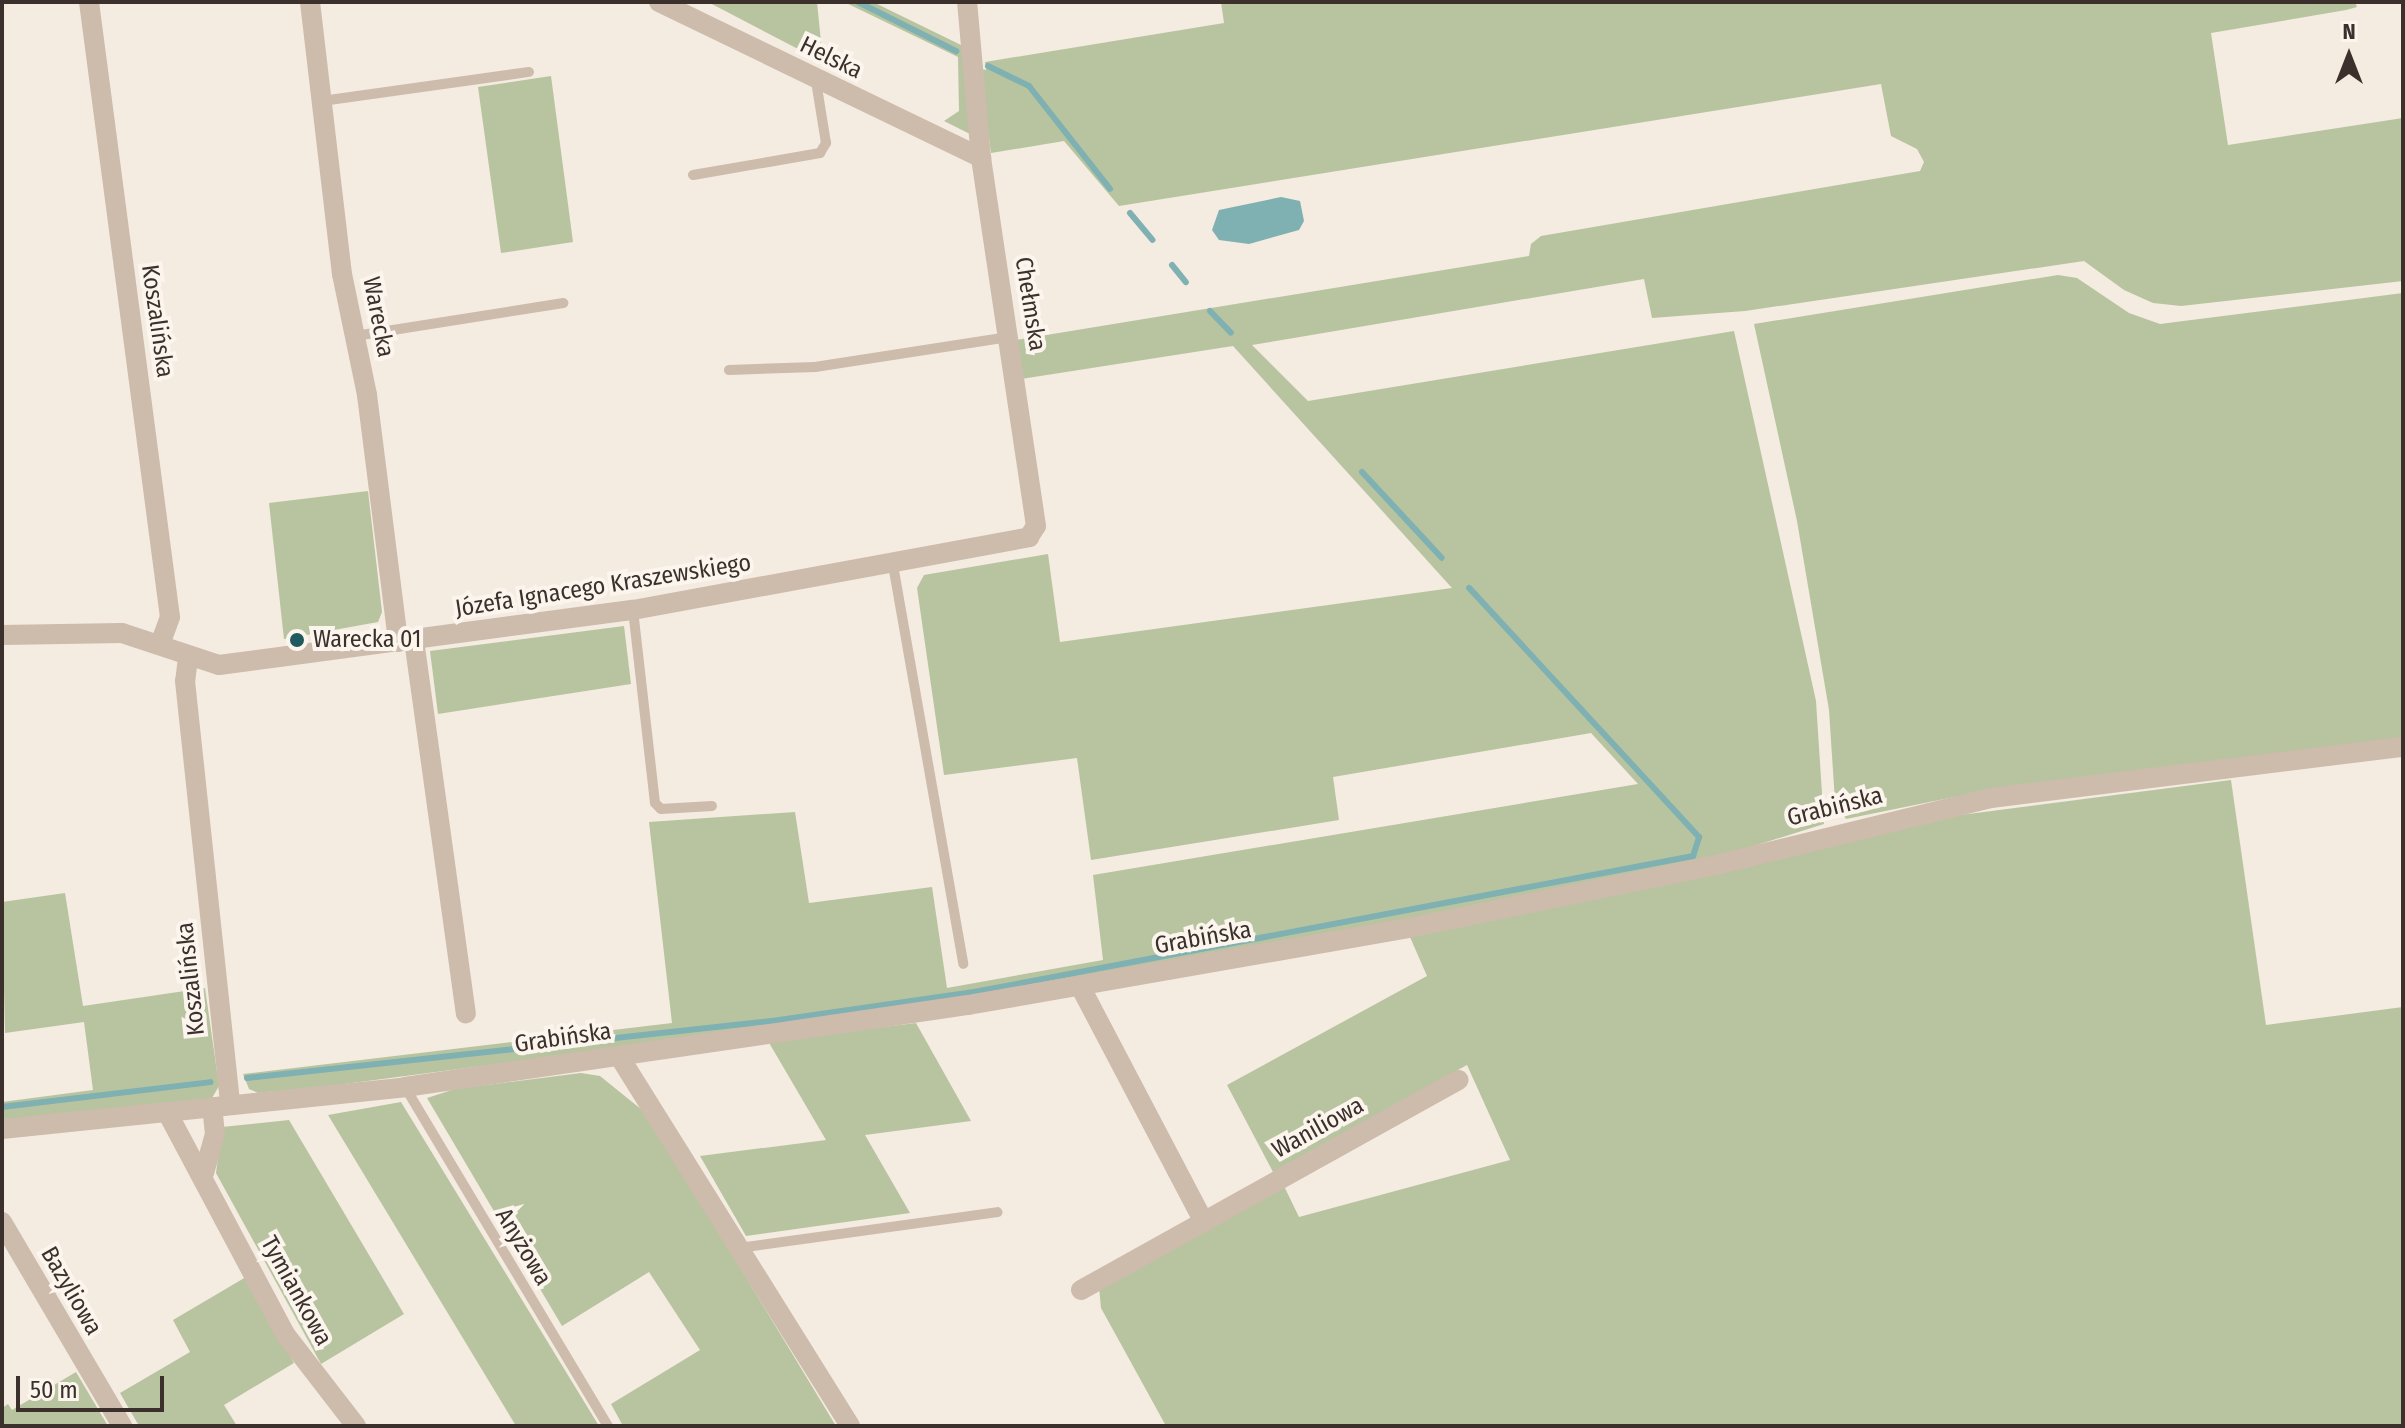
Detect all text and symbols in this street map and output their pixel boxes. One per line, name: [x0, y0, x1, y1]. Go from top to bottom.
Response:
north arrow: [2309, 16, 2389, 96]
text: N: [2342, 18, 2356, 45]
street label: Helska: [795, 31, 867, 85]
street label: Chełmska: [1008, 255, 1052, 353]
street label: Koszalińska: [135, 263, 179, 379]
street label: Warecka: [356, 274, 400, 360]
street label: Józefa Ignacego Kraszewskiego: [453, 548, 753, 624]
place label: Warecka 01: [313, 626, 421, 654]
marker: Warecka 01: [288, 631, 306, 649]
street label: Grabińska: [1784, 781, 1886, 833]
street label: Grabińska: [1153, 915, 1253, 961]
street label: Koszalińska: [171, 921, 211, 1037]
street label: Grabińska: [513, 1017, 613, 1059]
street label: Waniliowa: [1267, 1091, 1369, 1165]
street label: Anyżowa: [489, 1203, 557, 1291]
street label: Tymiankowa: [254, 1231, 338, 1351]
street label: Bazyliowa: [34, 1242, 108, 1340]
scale bar: [20, 1360, 168, 1410]
text: 50 m: [30, 1376, 78, 1404]

